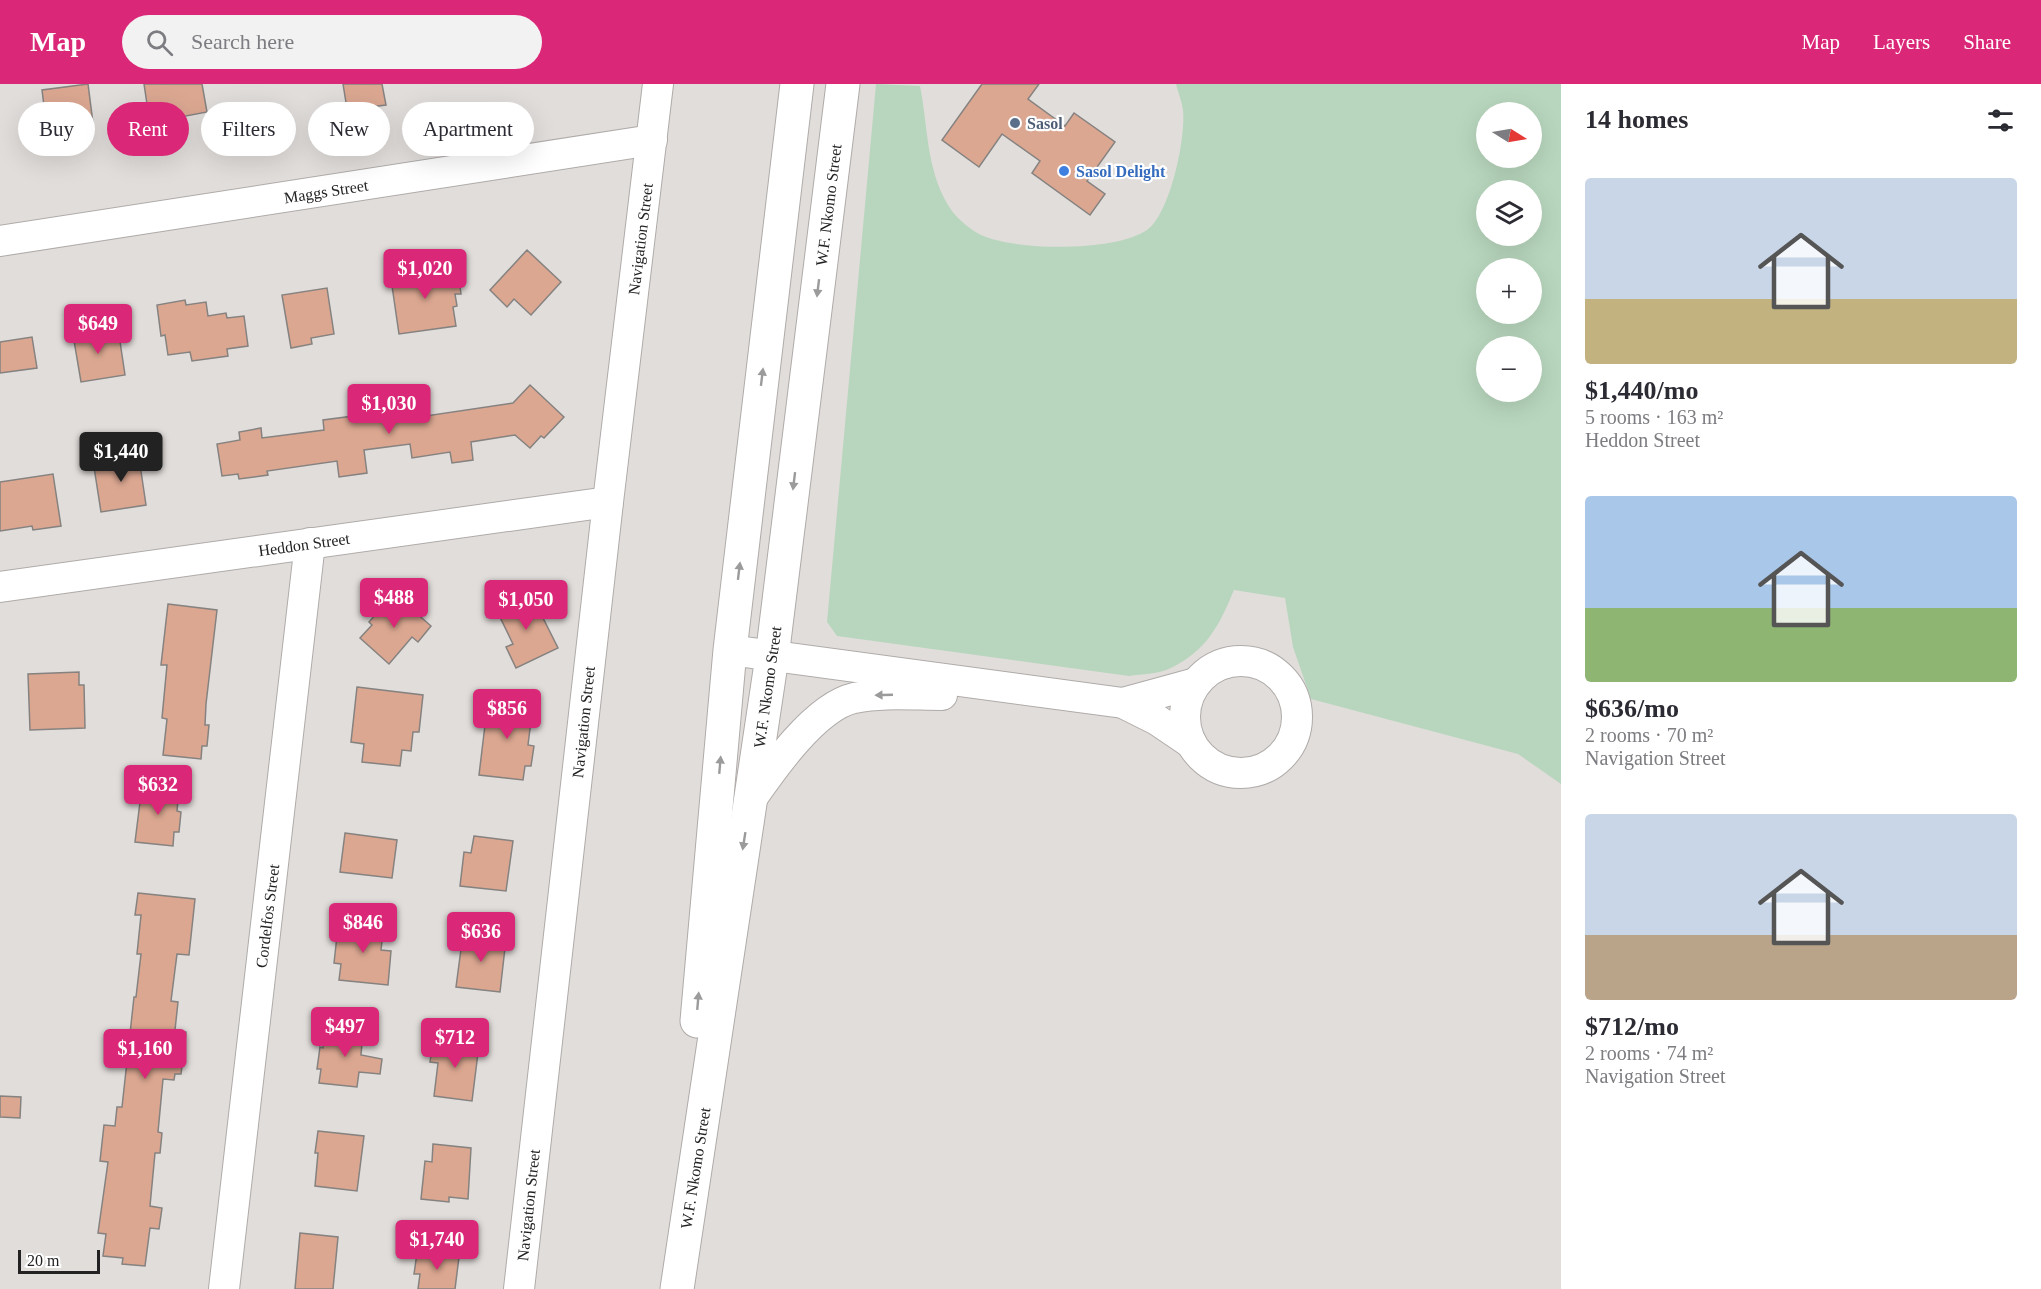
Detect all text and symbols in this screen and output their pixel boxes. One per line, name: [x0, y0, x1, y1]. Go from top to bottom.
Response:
search box: [122, 15, 542, 69]
text: Map: [30, 26, 86, 57]
icon: search: [143, 26, 176, 59]
text: Search here: [191, 29, 294, 54]
text: Map: [1802, 30, 1840, 54]
text: Layers: [1873, 30, 1930, 54]
text: Share: [1963, 30, 2011, 54]
chip: Buy: [18, 102, 95, 156]
chip: Rent: [107, 102, 189, 156]
chip: Filters: [201, 102, 296, 156]
chip: New: [308, 102, 390, 156]
chip: Apartment: [402, 102, 534, 156]
north arrow: [1476, 102, 1542, 168]
map controls: [1476, 102, 1542, 402]
icon: filters: [1984, 104, 2017, 137]
text: 14 homes: [1585, 105, 1688, 134]
place label: Sasol: [1027, 115, 1063, 132]
marker: Sasol: [1008, 116, 1022, 130]
street label: W.F. Nkomo Street: [813, 143, 844, 267]
place label: Sasol Delight: [1076, 163, 1166, 181]
marker: Sasol Delight: [1057, 164, 1071, 178]
street label: Maggs Street: [283, 176, 370, 208]
button: layers: [1476, 180, 1542, 246]
street label: Navigation Street: [625, 182, 657, 296]
icon: home: [1747, 217, 1855, 325]
pin: $1,020: [376, 249, 474, 300]
text: $1,020: [398, 257, 453, 279]
button: +: [1476, 258, 1542, 324]
one-way arrow: [813, 279, 822, 298]
pin: $649: [62, 304, 134, 355]
text: $649: [78, 312, 118, 334]
button: −: [1476, 336, 1542, 402]
one-way arrow: [757, 367, 767, 386]
text: $1,440/mo: [1585, 376, 1698, 405]
pin: $1,030: [340, 384, 438, 435]
text: $1,030: [362, 392, 417, 414]
text: 5 rooms · 163 m²: [1585, 406, 1723, 428]
text: Heddon Street: [1585, 429, 1700, 451]
pin: $1,440: [72, 432, 170, 483]
text: $1,440: [94, 440, 149, 462]
one-way arrow: [789, 472, 798, 491]
street label: Heddon Street: [257, 530, 351, 559]
icon: home: [1747, 535, 1855, 643]
one-way arrow: [734, 561, 744, 580]
pin: $488: [358, 578, 430, 629]
pin: $1,050: [477, 580, 575, 631]
text: $488: [374, 586, 414, 608]
text: $1,050: [499, 588, 554, 610]
street label: W.F. Nkomo Street: [751, 625, 785, 749]
street label: Navigation Street: [569, 665, 599, 779]
pin: $856: [471, 689, 543, 740]
one-way arrow: [874, 691, 893, 700]
text: $636/mo: [1585, 694, 1679, 723]
text: $856: [487, 697, 527, 719]
text: 2 rooms · 70 m²: [1585, 724, 1713, 746]
text: Navigation Street: [1585, 747, 1726, 769]
one-way arrow: [715, 755, 725, 774]
pin: $632: [122, 765, 194, 816]
text: $632: [138, 773, 178, 795]
one-way arrow: [740, 832, 749, 851]
icon: home: [1747, 853, 1855, 961]
street label: Cordelfos Street: [253, 863, 282, 969]
pin: $846: [327, 903, 399, 954]
text: $846: [343, 911, 383, 933]
pin: $636: [445, 912, 517, 963]
text: $636: [461, 920, 501, 942]
one-way arrow: [693, 991, 703, 1010]
pin: $497: [309, 1007, 381, 1058]
text: $712/mo: [1585, 1012, 1679, 1041]
text: $497: [325, 1015, 365, 1037]
pin: $712: [419, 1018, 491, 1069]
text: $712: [435, 1026, 475, 1048]
pin: $1,160: [96, 1029, 194, 1080]
text: $1,160: [118, 1037, 173, 1059]
text: 2 rooms · 74 m²: [1585, 1042, 1713, 1064]
text: Navigation Street: [1585, 1065, 1726, 1087]
street label: W.F. Nkomo Street: [678, 1106, 714, 1230]
street label: Navigation Street: [514, 1148, 544, 1262]
pin: $1,740: [388, 1220, 486, 1271]
text: $1,740: [410, 1228, 465, 1250]
scale bar: [18, 1247, 100, 1274]
text: 20 m: [27, 1252, 59, 1269]

